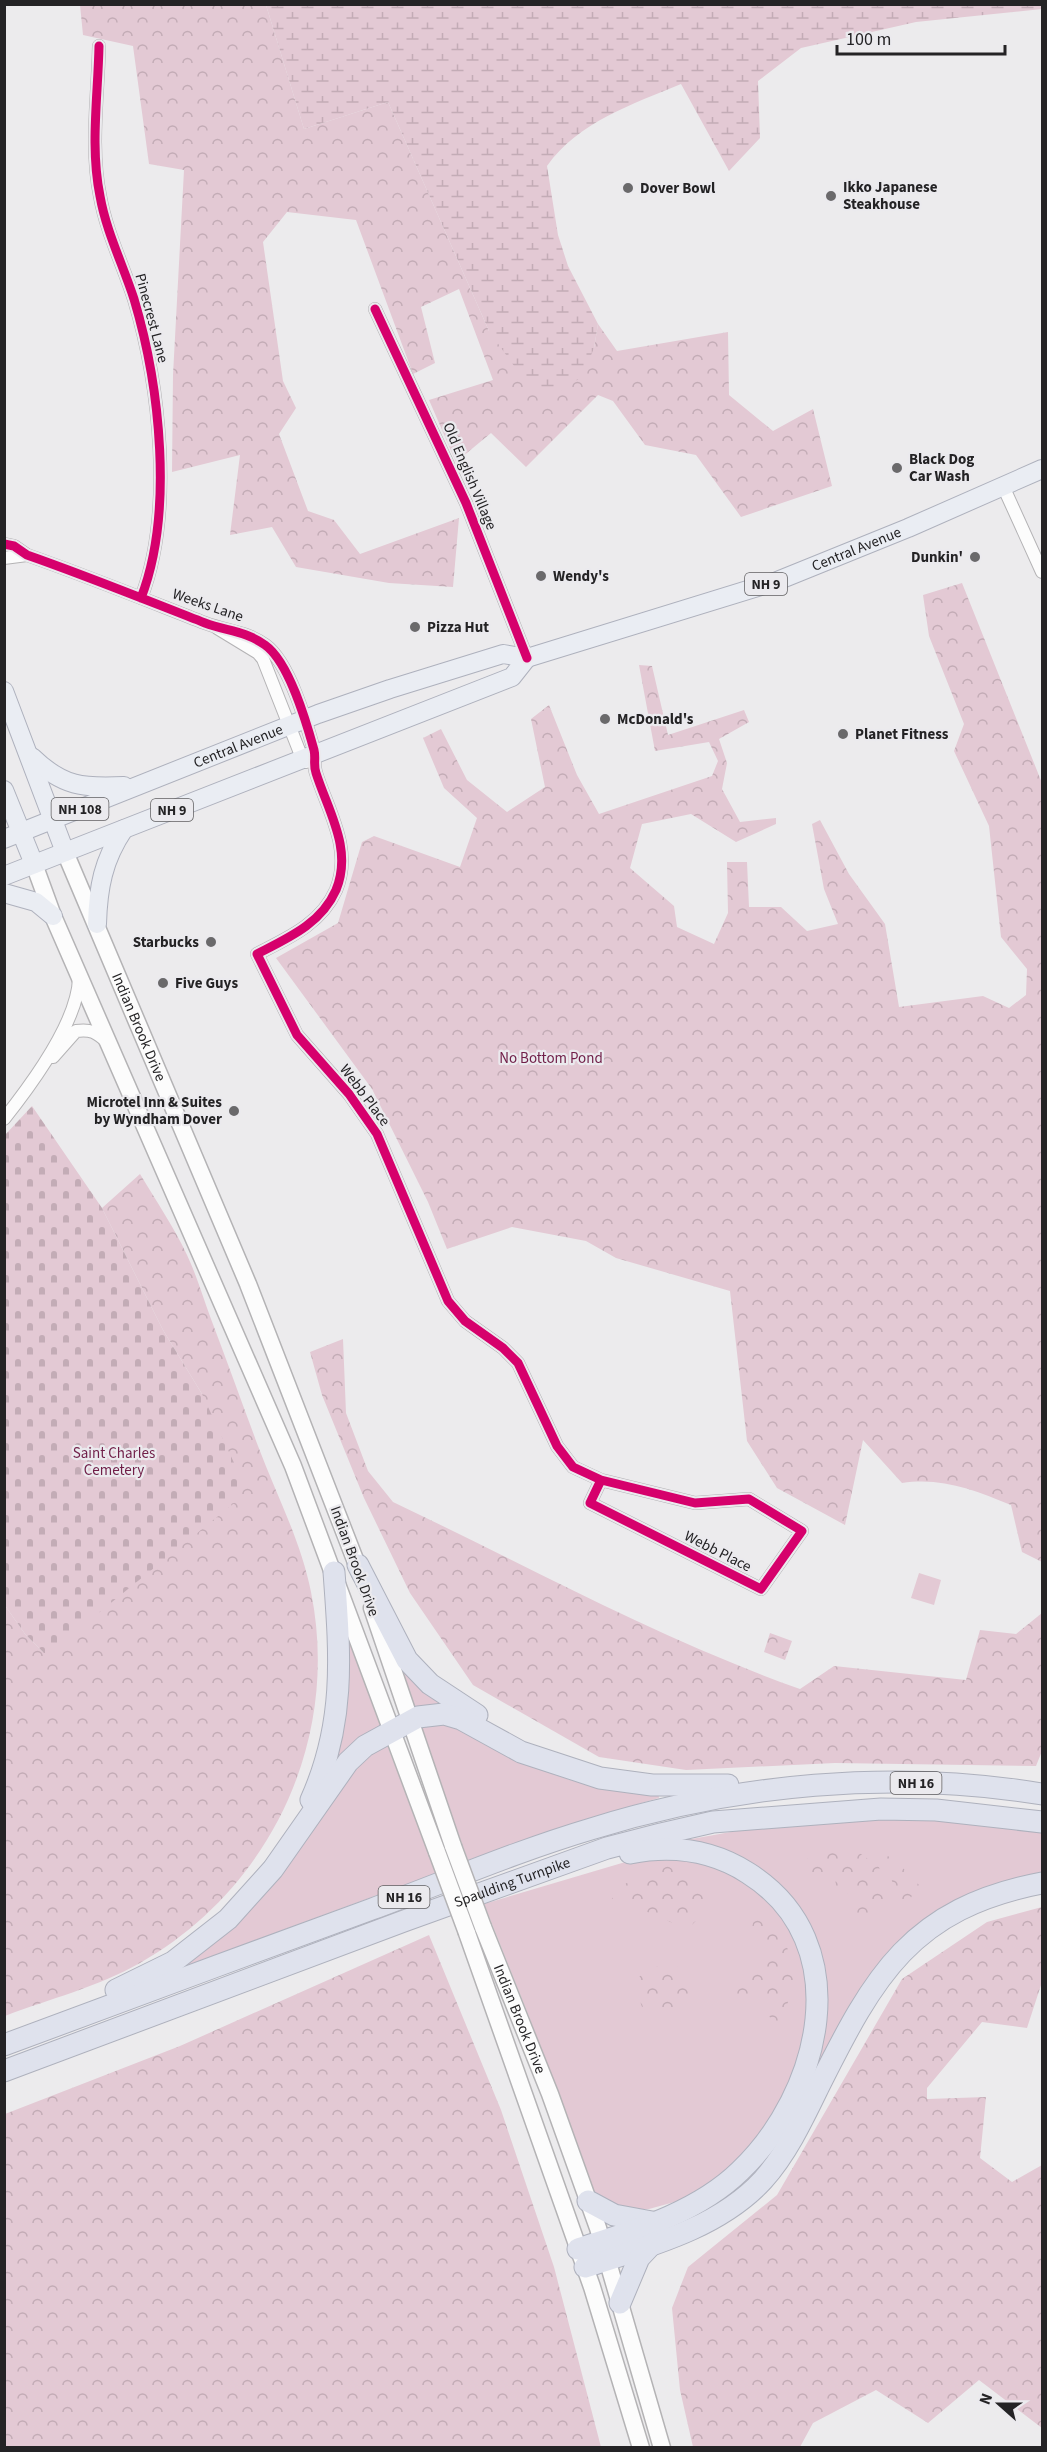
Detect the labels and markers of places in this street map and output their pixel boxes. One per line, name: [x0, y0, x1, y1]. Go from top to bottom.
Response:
place label: Ikko Japanese Steakhouse: [843, 177, 938, 215]
place label: Dover Bowl: [640, 178, 716, 199]
marker: Dover Bowl: [621, 181, 635, 195]
marker: Ikko Japanese Steakhouse: [824, 189, 838, 203]
place label: Black Dog Car Wash: [909, 449, 974, 487]
marker: Black Dog Car Wash: [890, 461, 904, 475]
place label: Dunkin': [911, 547, 963, 568]
marker: Dunkin': [968, 550, 982, 564]
place label: Wendy's: [553, 566, 609, 587]
marker: Wendy's: [534, 569, 548, 583]
place label: Pizza Hut: [427, 617, 489, 638]
marker: Pizza Hut: [408, 620, 422, 634]
place label: McDonald's: [617, 709, 694, 730]
marker: McDonald's: [598, 712, 612, 726]
place label: Planet Fitness: [855, 724, 949, 745]
marker: Planet Fitness: [836, 727, 850, 741]
place label: Starbucks: [133, 932, 199, 953]
marker: Starbucks: [204, 935, 218, 949]
place label: Five Guys: [175, 973, 238, 994]
marker: Five Guys: [156, 976, 170, 990]
place label: Microtel Inn & Suites by Wyndham Dover: [87, 1092, 222, 1130]
marker: Microtel Inn & Suites by Wyndham Dover: [227, 1104, 241, 1118]

